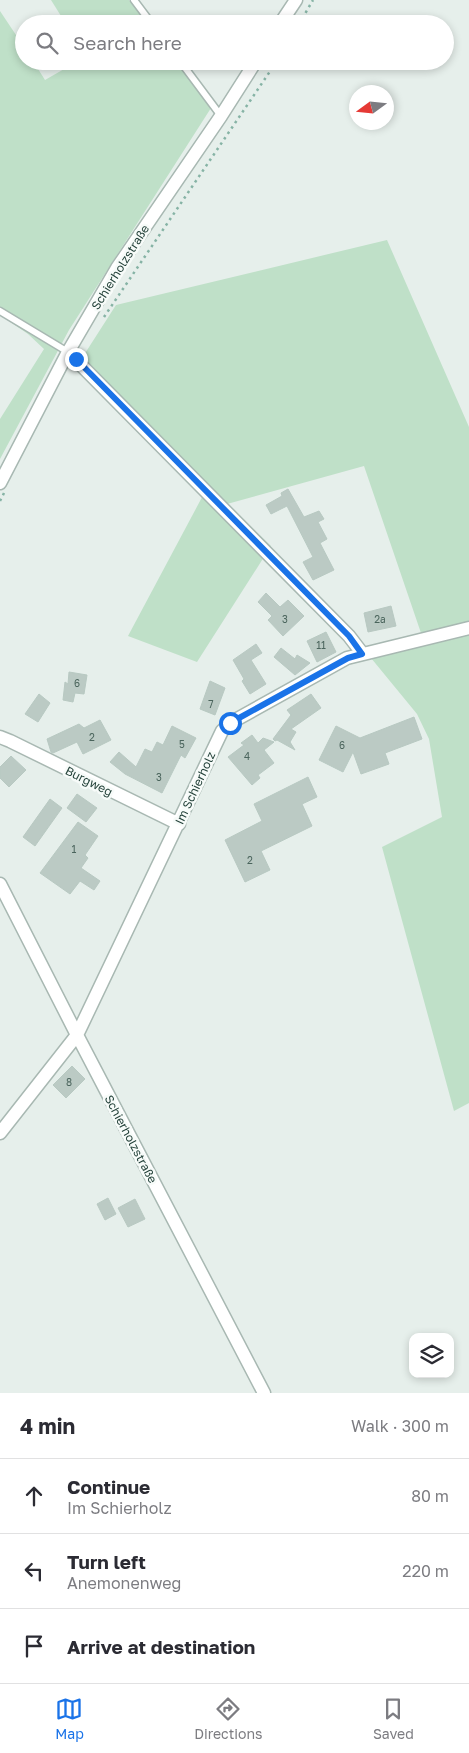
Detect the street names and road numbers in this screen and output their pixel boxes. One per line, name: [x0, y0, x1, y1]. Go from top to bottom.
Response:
street label: Schierholzstraße: [88, 222, 152, 312]
street label: Im Schierholz: [172, 749, 218, 827]
street label: Burgweg: [63, 763, 115, 799]
street label: Schierholzstraße: [101, 1092, 161, 1186]

